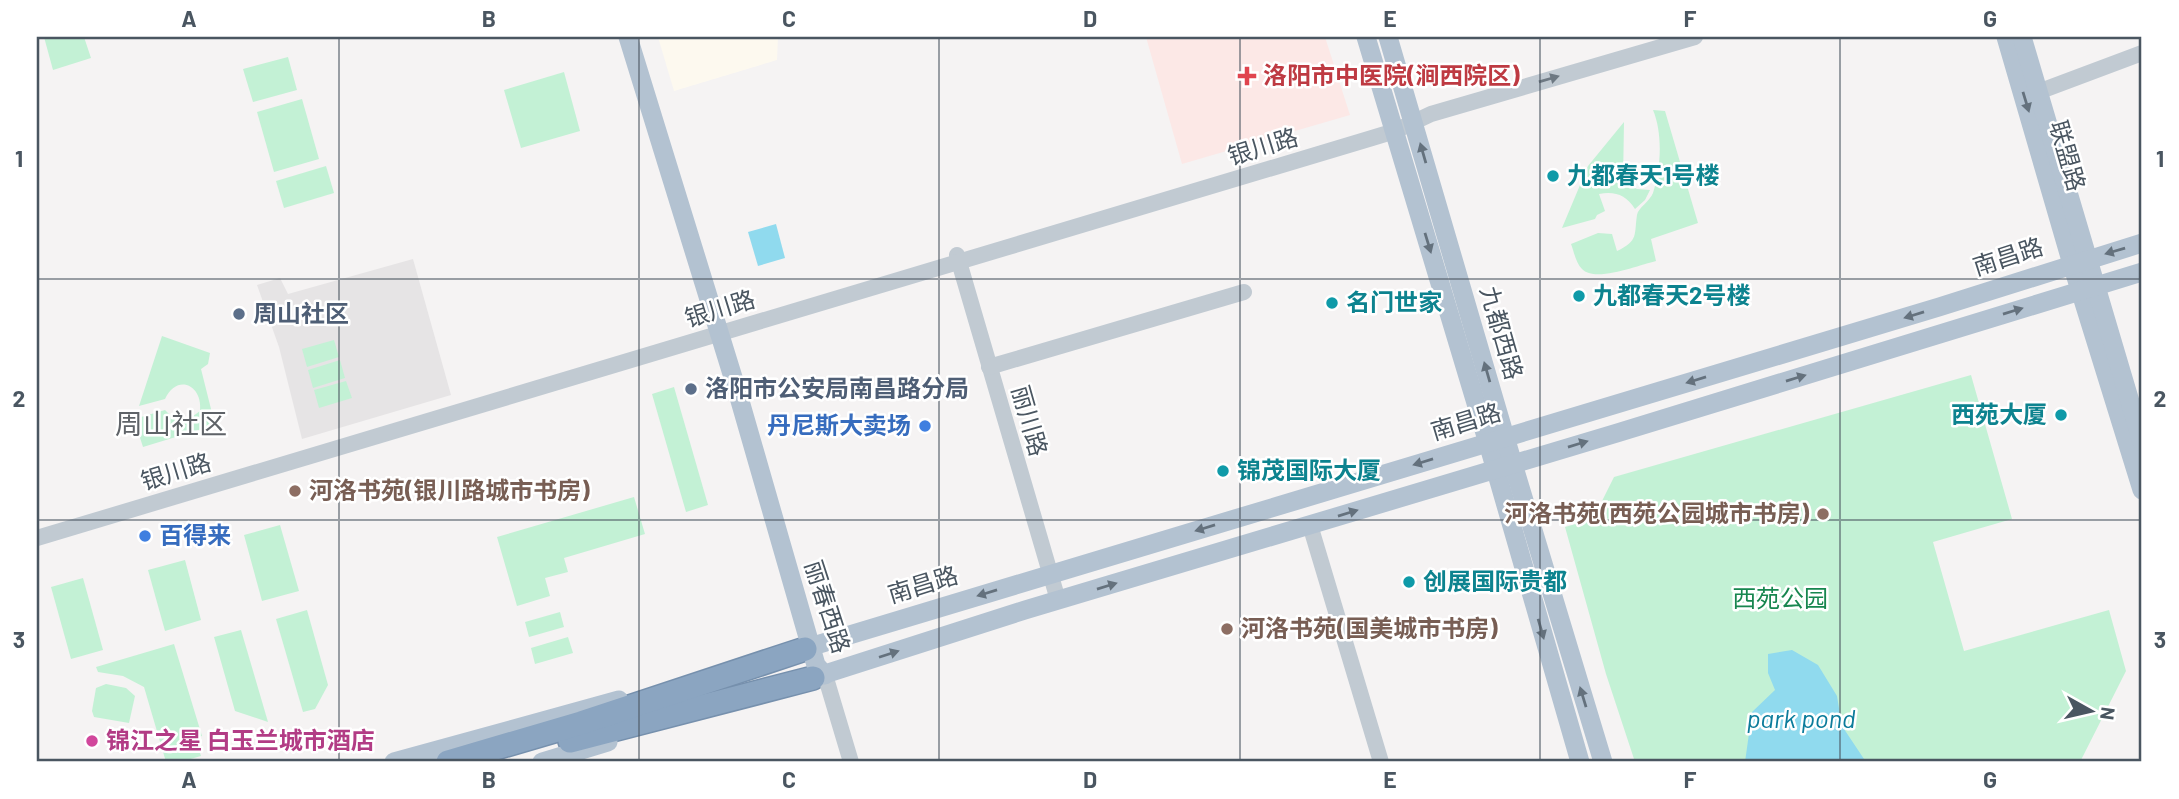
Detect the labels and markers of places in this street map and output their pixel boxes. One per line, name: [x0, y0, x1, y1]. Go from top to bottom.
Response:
place label: 洛阳市中医院(涧西院区): [1263, 60, 1520, 89]
marker: 洛阳市中医院(涧西院区): [1237, 66, 1257, 86]
place label: 九都春天1号楼: [1567, 160, 1720, 189]
marker: 九都春天1号楼: [1545, 168, 1561, 184]
place label: 九都春天2号楼: [1593, 280, 1750, 309]
place label: 名门世家: [1346, 287, 1442, 316]
marker: 九都春天2号楼: [1571, 288, 1587, 304]
marker: 名门世家: [1324, 295, 1340, 311]
place label: 周山社区: [253, 298, 349, 327]
marker: 周山社区: [231, 306, 247, 322]
place label: 洛阳市公安局南昌路分局: [705, 373, 969, 402]
marker: 洛阳市公安局南昌路分局: [683, 381, 699, 397]
place label: 西苑大厦: [1951, 399, 2047, 428]
marker: 西苑大厦: [2053, 407, 2069, 423]
place label: 丹尼斯大卖场: [767, 410, 911, 439]
marker: 丹尼斯大卖场: [917, 418, 933, 434]
place label: 锦茂国际大厦: [1237, 455, 1381, 484]
marker: 锦茂国际大厦: [1215, 463, 1231, 479]
place label: 河洛书苑(银川路城市书房): [309, 475, 590, 504]
marker: 河洛书苑(银川路城市书房): [287, 483, 303, 499]
place label: 河洛书苑(西苑公园城市书房): [1504, 498, 1810, 527]
marker: 河洛书苑(西苑公园城市书房): [1815, 506, 1831, 522]
place label: 百得来: [159, 520, 231, 549]
marker: 百得来: [137, 528, 153, 544]
place label: 创展国际贵都: [1423, 566, 1567, 595]
marker: 创展国际贵都: [1401, 574, 1417, 590]
place label: 河洛书苑(国美城市书房): [1241, 613, 1498, 642]
marker: 河洛书苑(国美城市书房): [1219, 621, 1235, 637]
place label: 锦江之星 白玉兰城市酒店: [106, 725, 375, 754]
marker: 锦江之星 白玉兰城市酒店: [84, 733, 100, 749]

